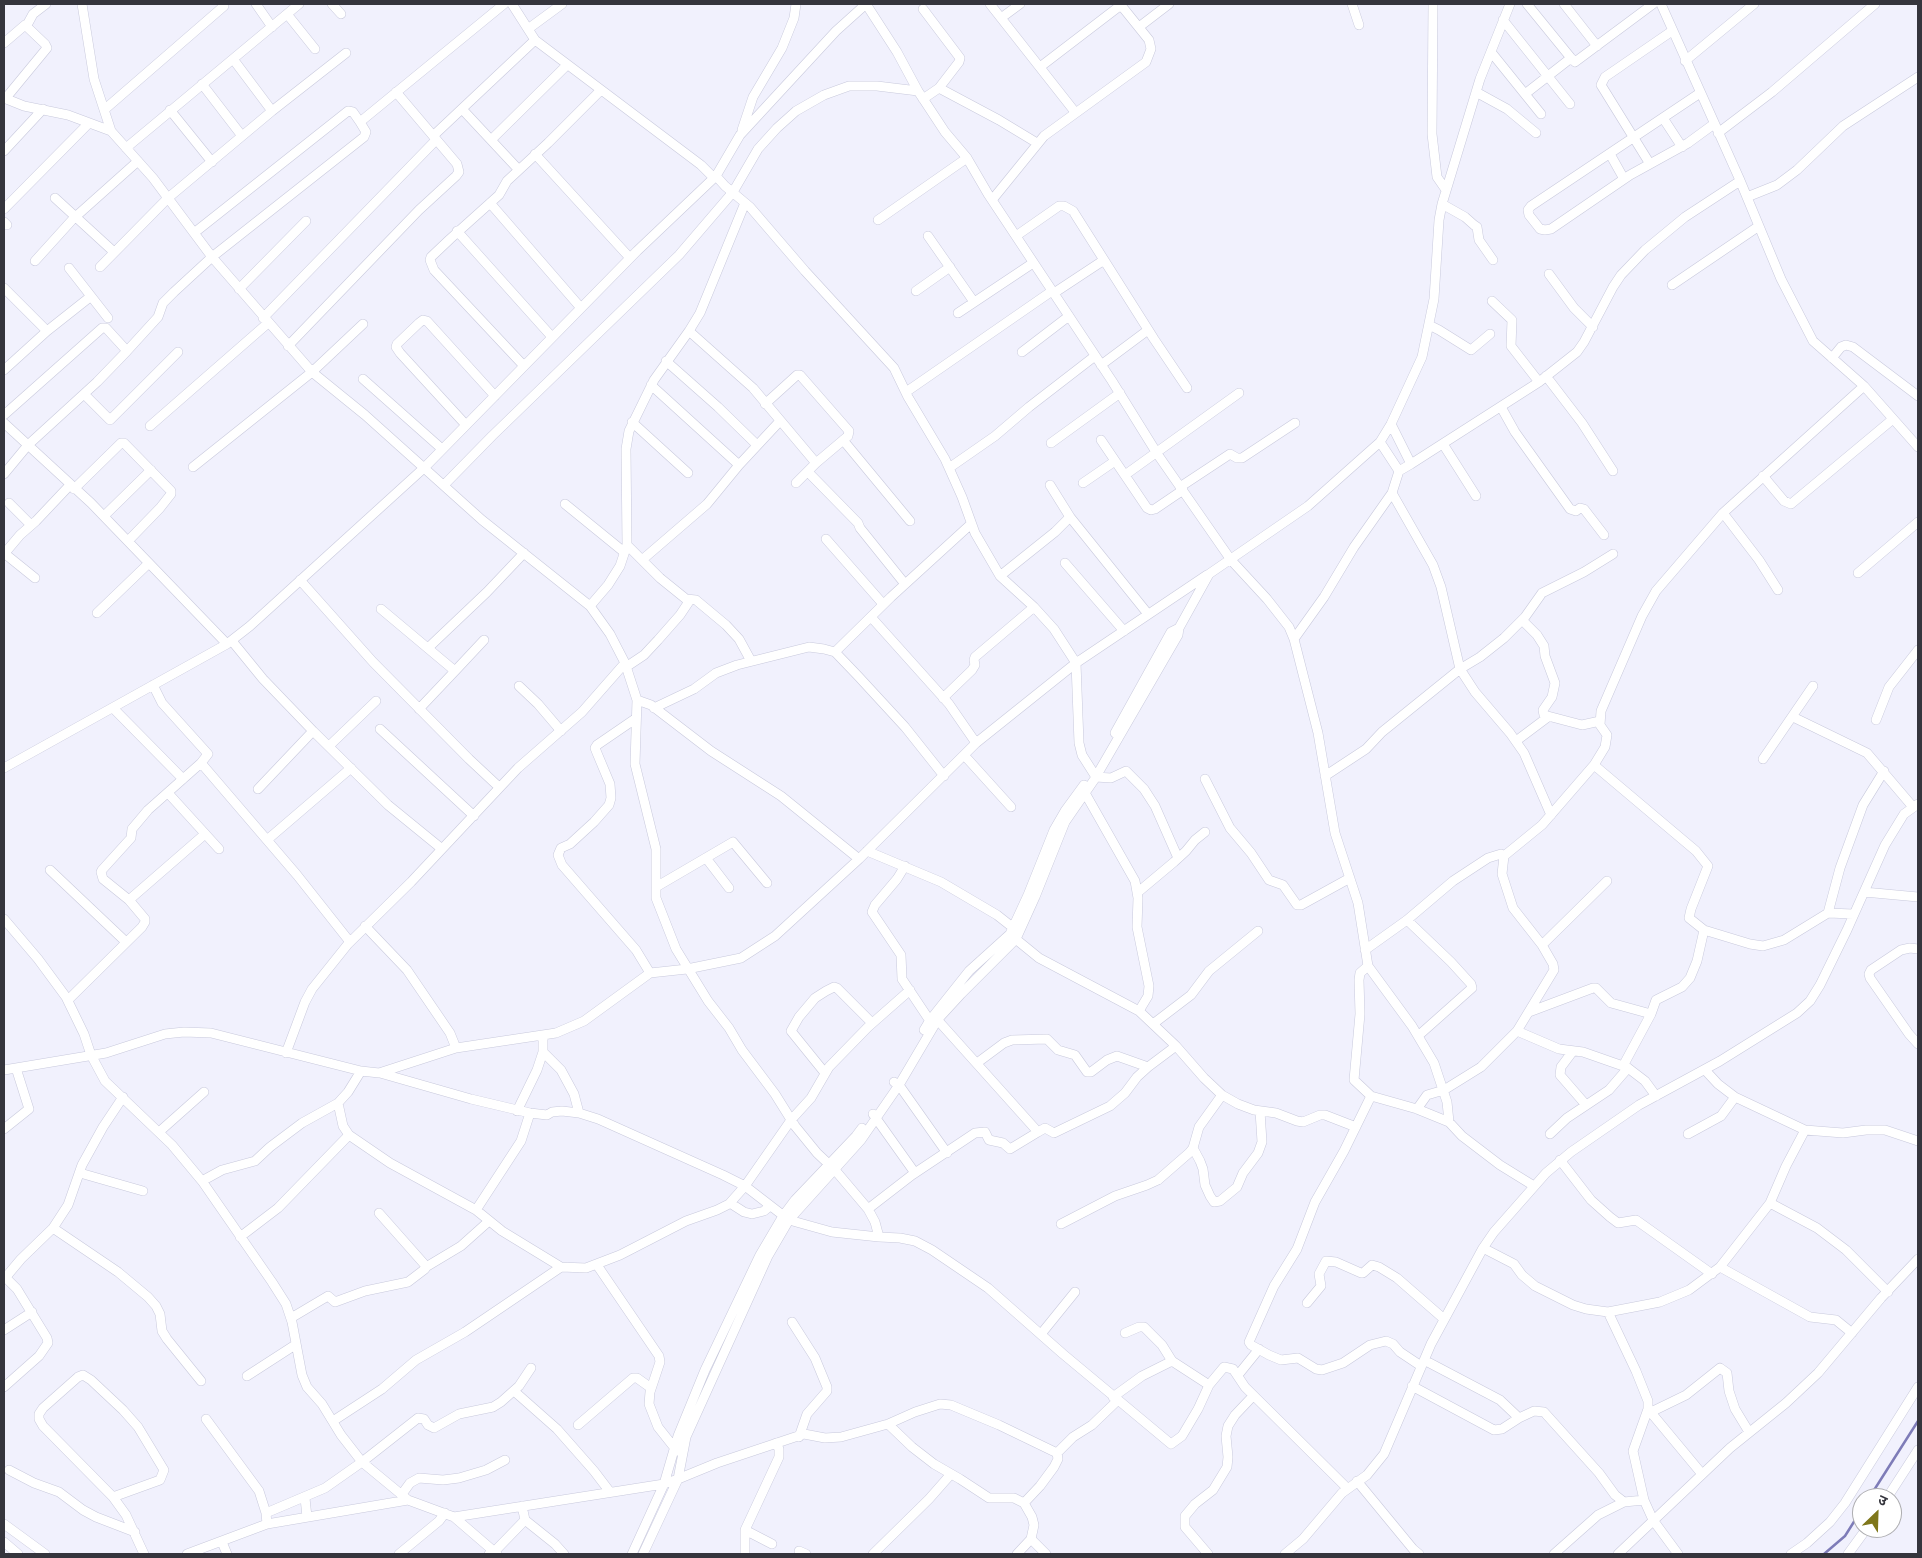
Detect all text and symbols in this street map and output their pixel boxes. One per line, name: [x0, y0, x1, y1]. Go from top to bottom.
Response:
north arrow: [1852, 1488, 1902, 1538]
text: उ: [1876, 1490, 1890, 1509]

